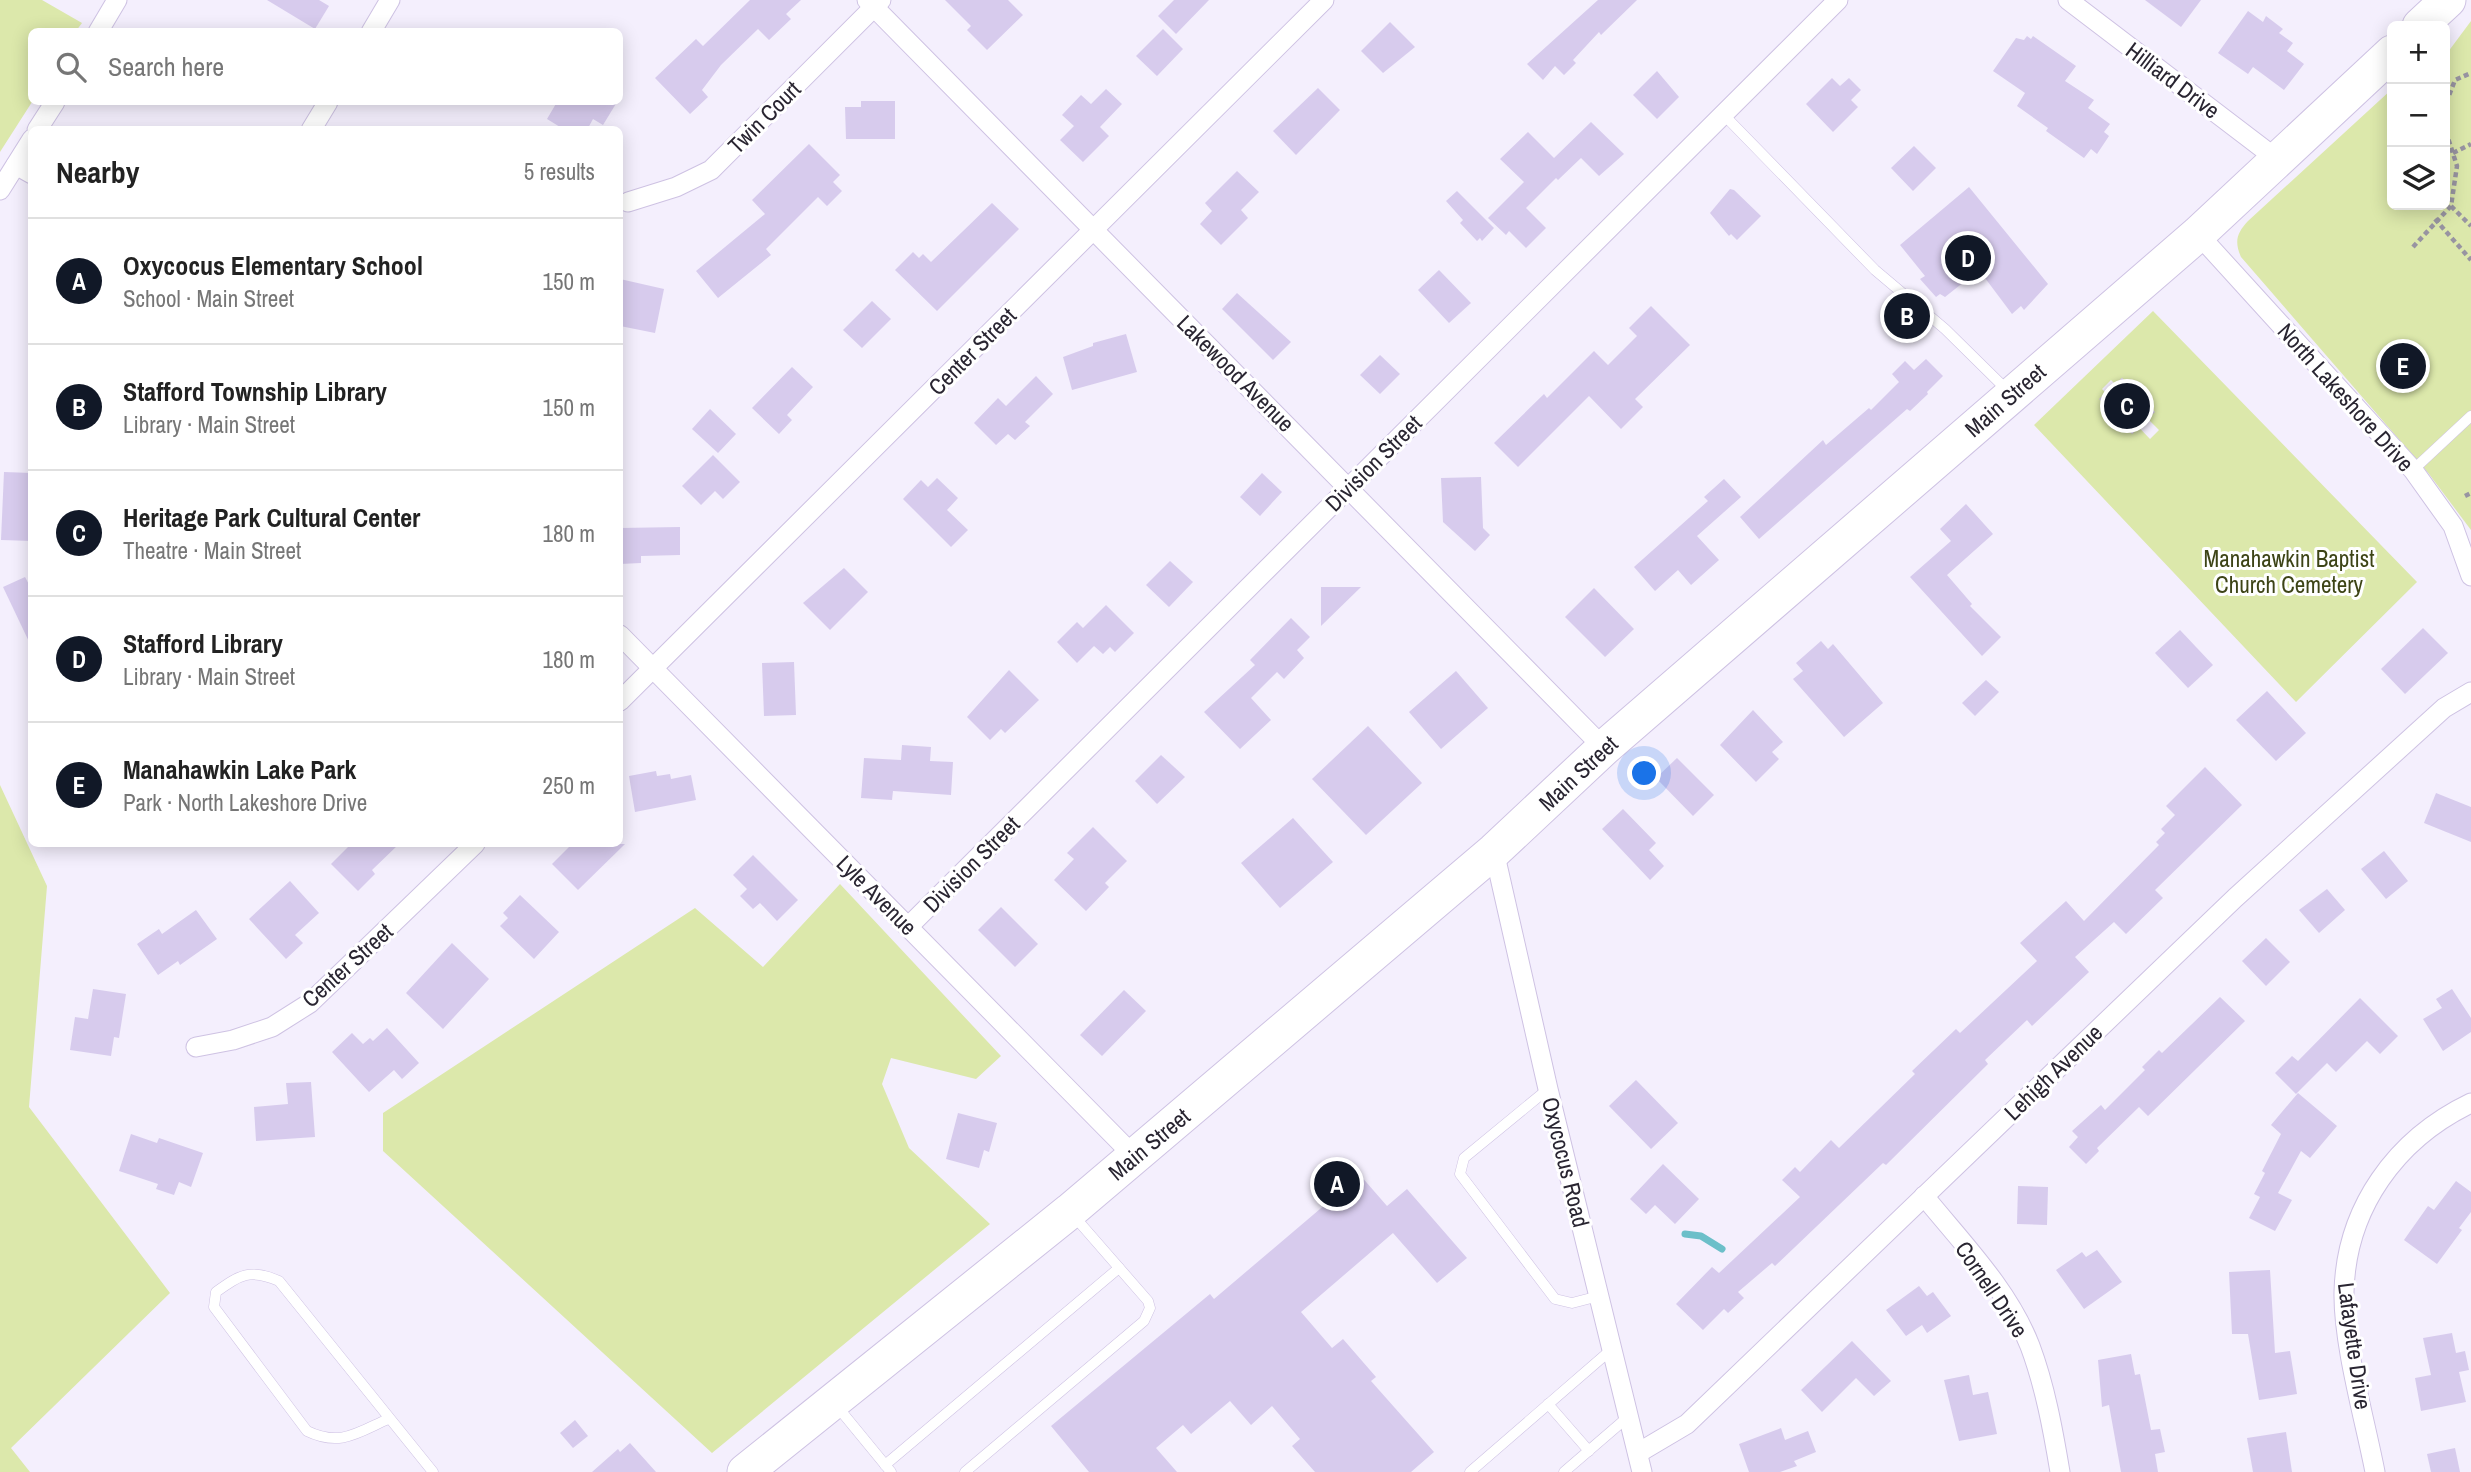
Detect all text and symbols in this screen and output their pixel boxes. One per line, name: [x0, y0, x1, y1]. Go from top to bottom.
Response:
map controls: [2387, 21, 2450, 210]
button: +: [2387, 21, 2450, 84]
search box: [28, 28, 623, 105]
street label: Hilliard Drive: [2120, 35, 2226, 125]
icon: search: [52, 48, 90, 86]
text: Search here: [108, 49, 224, 84]
street label: Twin Court: [721, 74, 807, 160]
button: −: [2387, 84, 2450, 147]
button: layers: [2387, 147, 2450, 210]
text: Nearby: [56, 152, 139, 192]
text: 5 results: [524, 156, 595, 187]
pin: D: [1945, 232, 1991, 284]
text: Oxycocus Elementary School: [123, 248, 423, 283]
text: A: [72, 266, 86, 297]
text: 150 m: [543, 266, 595, 297]
text: School · Main Street: [123, 283, 294, 314]
pin: B: [1884, 290, 1930, 342]
street label: Center Street: [921, 300, 1023, 402]
street label: Lakewood Avenue: [1171, 308, 1301, 438]
street label: North Lakeshore Drive: [2271, 316, 2421, 478]
pin: E: [2380, 340, 2426, 392]
street label: Main Street: [1958, 356, 2052, 444]
text: Stafford Township Library: [123, 374, 387, 409]
pin: C: [2104, 380, 2150, 432]
text: B: [72, 392, 86, 423]
text: 150 m: [543, 392, 595, 423]
street label: Division Street: [1318, 408, 1428, 518]
text: Library · Main Street: [123, 409, 295, 440]
text: Heritage Park Cultural Center: [123, 500, 420, 535]
text: C: [72, 518, 86, 549]
text: 180 m: [543, 518, 595, 549]
text: Theatre · Main Street: [123, 535, 301, 566]
park label: Manahawkin Baptist Church Cemetery: [2204, 543, 2374, 600]
text: Stafford Library: [123, 626, 283, 661]
text: D: [72, 644, 86, 675]
text: 180 m: [543, 644, 595, 675]
text: Library · Main Street: [123, 661, 295, 692]
street label: Main Street: [1532, 728, 1624, 818]
text: Manahawkin Lake Park: [123, 752, 356, 787]
your location: [1627, 756, 1661, 790]
text: E: [73, 770, 85, 801]
text: 250 m: [543, 770, 595, 801]
text: Park · North Lakeshore Drive: [123, 787, 367, 818]
street label: Division Street: [916, 809, 1026, 919]
street label: Lyle Avenue: [830, 848, 924, 942]
street label: Center Street: [295, 916, 399, 1014]
street label: Lehigh Avenue: [1997, 1017, 2109, 1127]
street label: Oxycocus Road: [1535, 1094, 1597, 1230]
street label: Main Street: [1102, 1101, 1196, 1187]
pin: A: [1314, 1158, 1360, 1210]
street label: Cornell Drive: [1948, 1235, 2036, 1343]
street label: Lafayette Drive: [2331, 1281, 2379, 1411]

